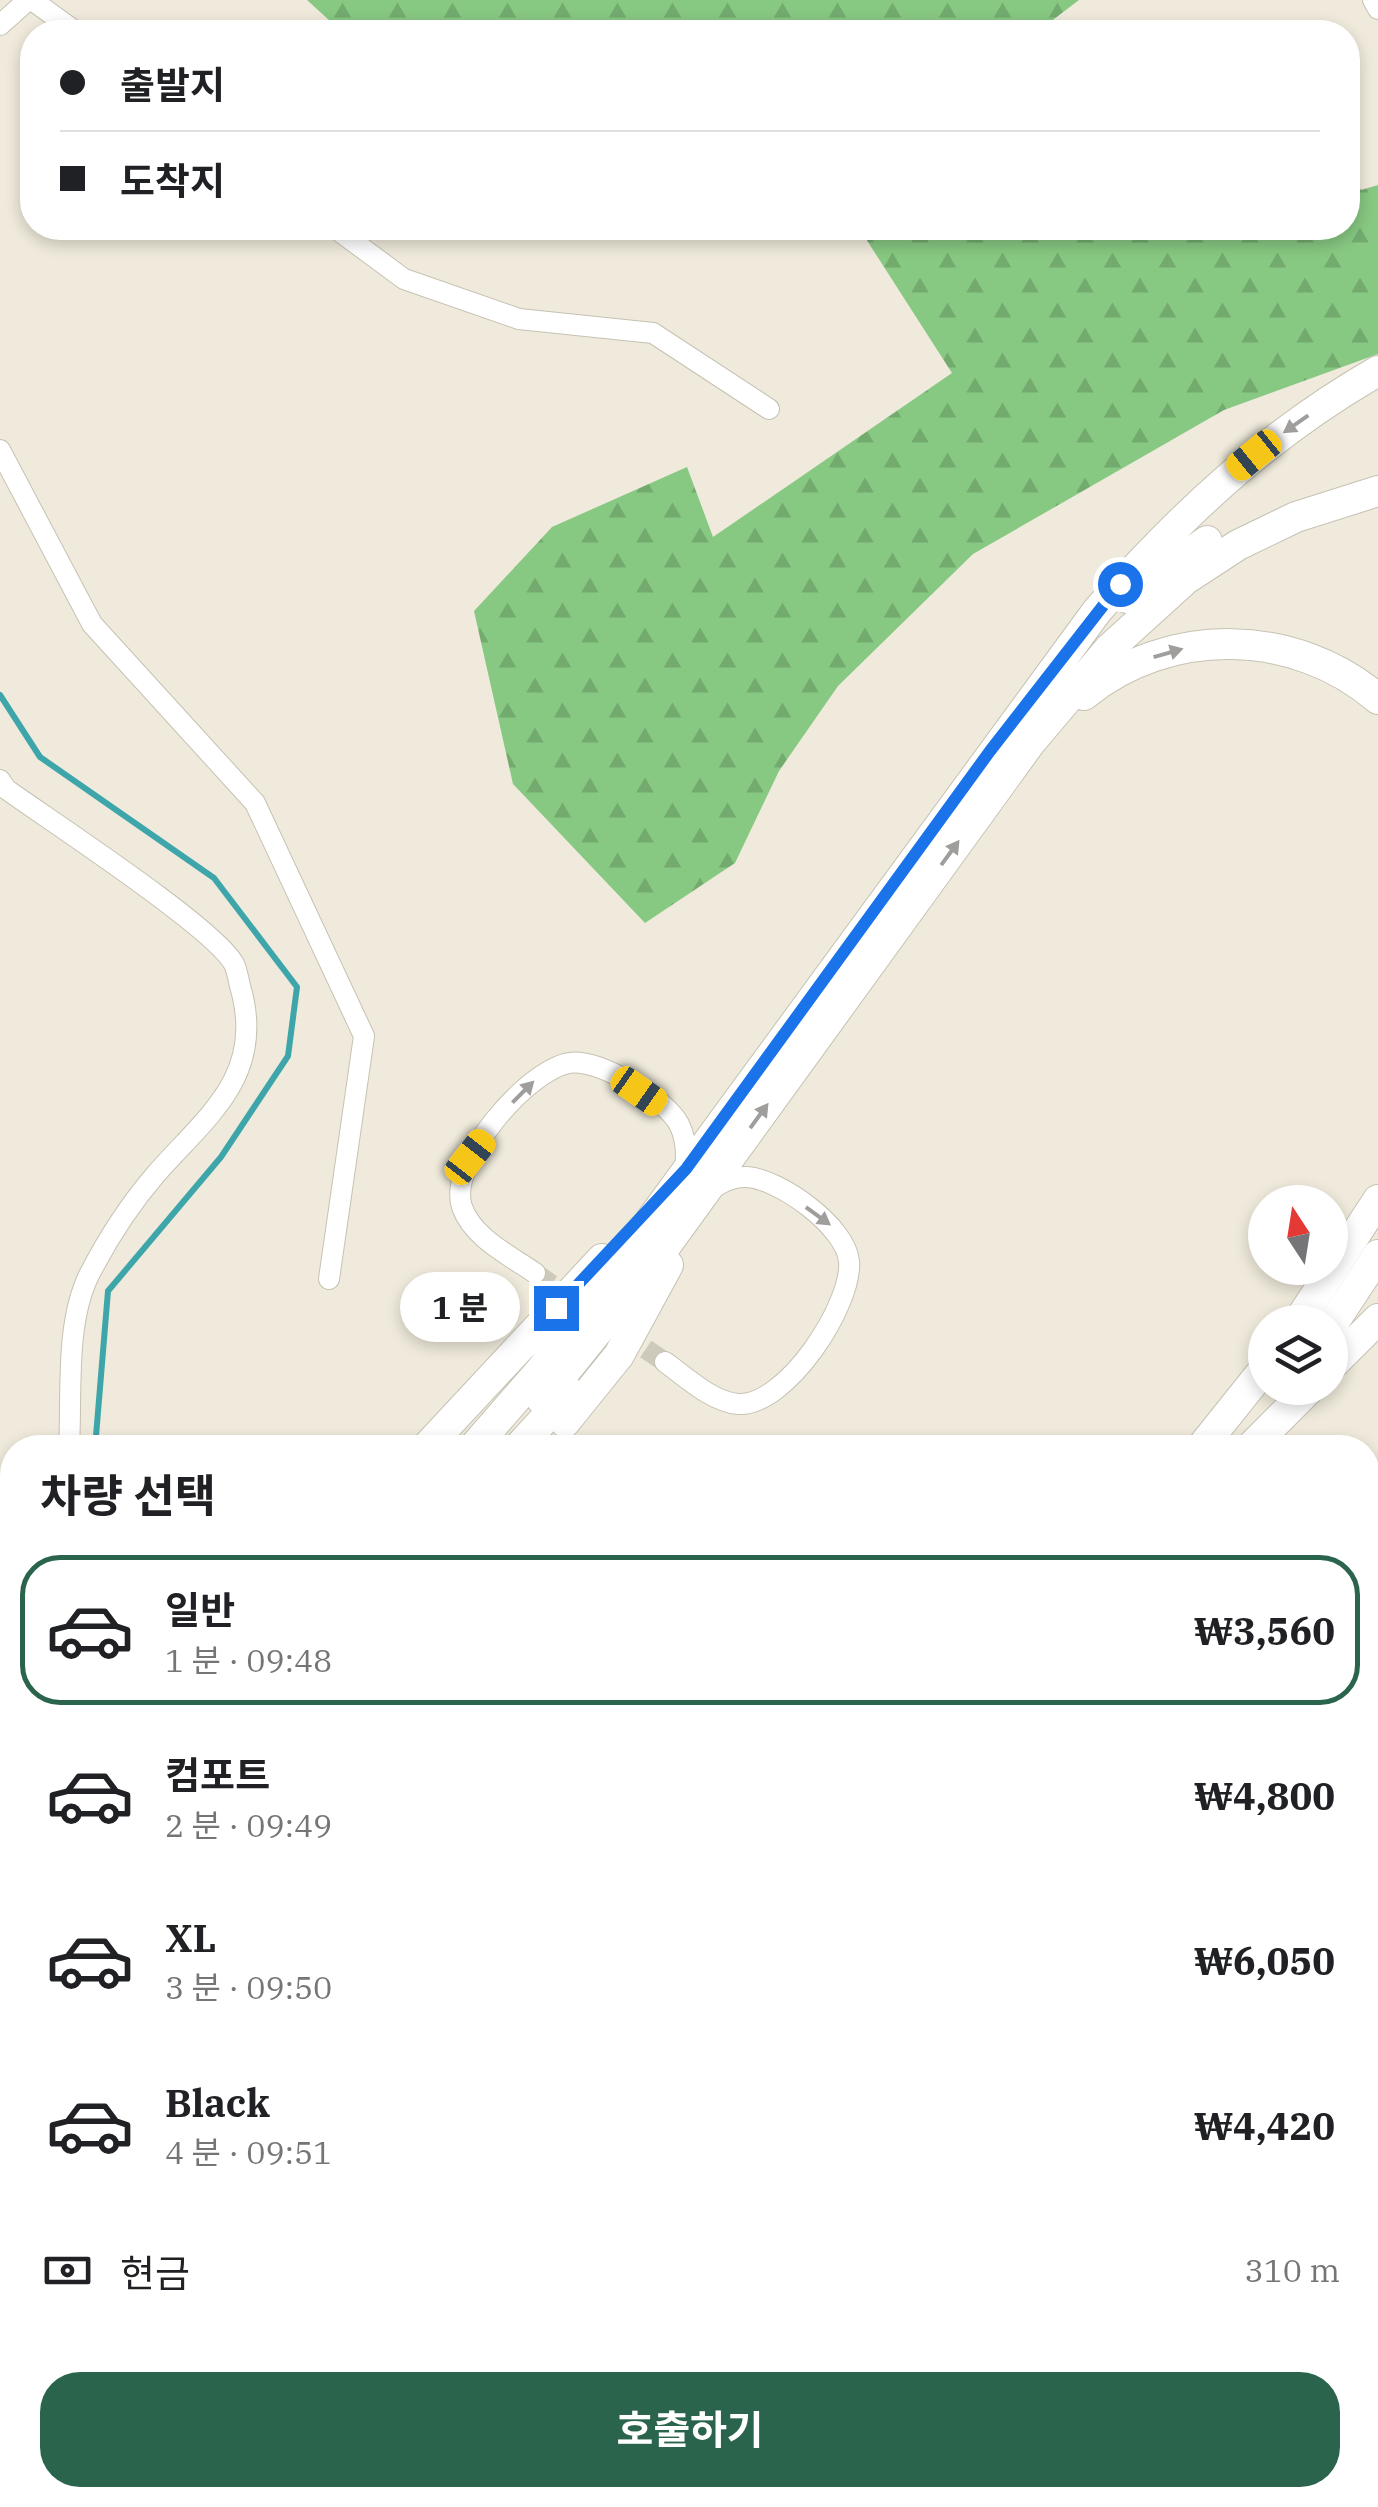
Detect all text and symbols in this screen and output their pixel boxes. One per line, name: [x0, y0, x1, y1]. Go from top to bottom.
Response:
text: 출발지: [120, 60, 225, 109]
text: 도착지: [120, 156, 225, 205]
one-way arrow: [1283, 414, 1309, 433]
car: [1221, 424, 1287, 486]
route start: [1098, 562, 1143, 607]
one-way arrow: [1153, 644, 1184, 660]
one-way arrow: [940, 840, 960, 866]
car: [606, 1062, 672, 1120]
one-way arrow: [510, 1081, 534, 1105]
one-way arrow: [748, 1103, 768, 1129]
car: [440, 1124, 500, 1190]
north arrow: [1248, 1185, 1348, 1285]
map controls: [1248, 1185, 1348, 1405]
one-way arrow: [805, 1206, 831, 1225]
callout: 1 분: [401, 1273, 521, 1343]
text: 1 분: [432, 1286, 488, 1328]
route end: [534, 1286, 579, 1331]
button: layers: [1248, 1305, 1348, 1405]
text: 차량 선택: [40, 1466, 216, 1524]
icon: car: [45, 1585, 135, 1675]
text: 일반: [165, 1585, 235, 1634]
text: ₩3,560: [1194, 1606, 1335, 1655]
text: 1 분 · 09:48: [165, 1639, 332, 1681]
icon: car: [45, 1750, 135, 1840]
text: 컴포트: [165, 1750, 270, 1799]
text: ₩4,800: [1194, 1771, 1335, 1820]
text: 2 분 · 09:49: [165, 1804, 332, 1846]
text: XL: [165, 1913, 216, 1962]
icon: car: [45, 1915, 135, 2005]
text: ₩6,050: [1194, 1936, 1335, 1985]
text: 3 분 · 09:50: [165, 1966, 332, 2008]
text: Black: [165, 2078, 270, 2127]
icon: car: [45, 2080, 135, 2170]
text: ₩4,420: [1194, 2101, 1335, 2150]
text: 4 분 · 09:51: [165, 2131, 332, 2173]
icon: cash: [40, 2243, 95, 2298]
text: 현금: [120, 2248, 190, 2297]
text: 310 m: [1244, 2249, 1340, 2291]
button: 호출하기: [40, 2372, 1340, 2487]

